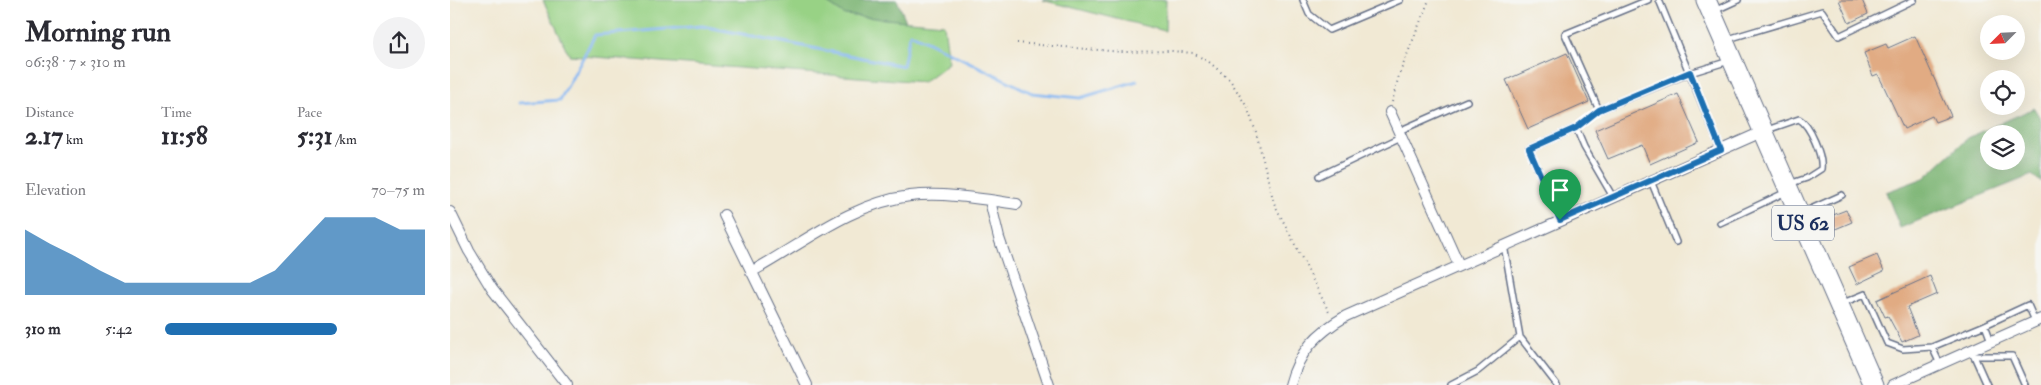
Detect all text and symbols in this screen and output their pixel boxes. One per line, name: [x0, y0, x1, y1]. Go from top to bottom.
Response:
text: Morning run: [25, 15, 171, 50]
north arrow: [1980, 15, 2025, 60]
map controls: [1980, 15, 2025, 170]
button: share: [373, 17, 425, 69]
text: 06:38 · 7 × 310 m: [25, 52, 126, 72]
button: locate: [1980, 70, 2025, 115]
text: Distance: [25, 104, 74, 121]
text: Time: [161, 104, 192, 121]
text: Pace: [297, 104, 322, 121]
text: 2.17: [25, 121, 63, 152]
text: 11:58: [161, 121, 208, 152]
text: 5:31: [297, 121, 333, 152]
button: layers: [1980, 125, 2025, 170]
text: km: [63, 131, 83, 148]
text: /km: [333, 131, 357, 148]
pin: [1539, 169, 1581, 220]
icon: arrive: [1546, 176, 1574, 204]
text: Elevation: [25, 180, 86, 200]
text: 70–75 m: [371, 180, 425, 200]
road number: US 62: [1772, 206, 1834, 240]
text: 310 m: [25, 319, 61, 339]
text: 5:42: [105, 319, 133, 339]

